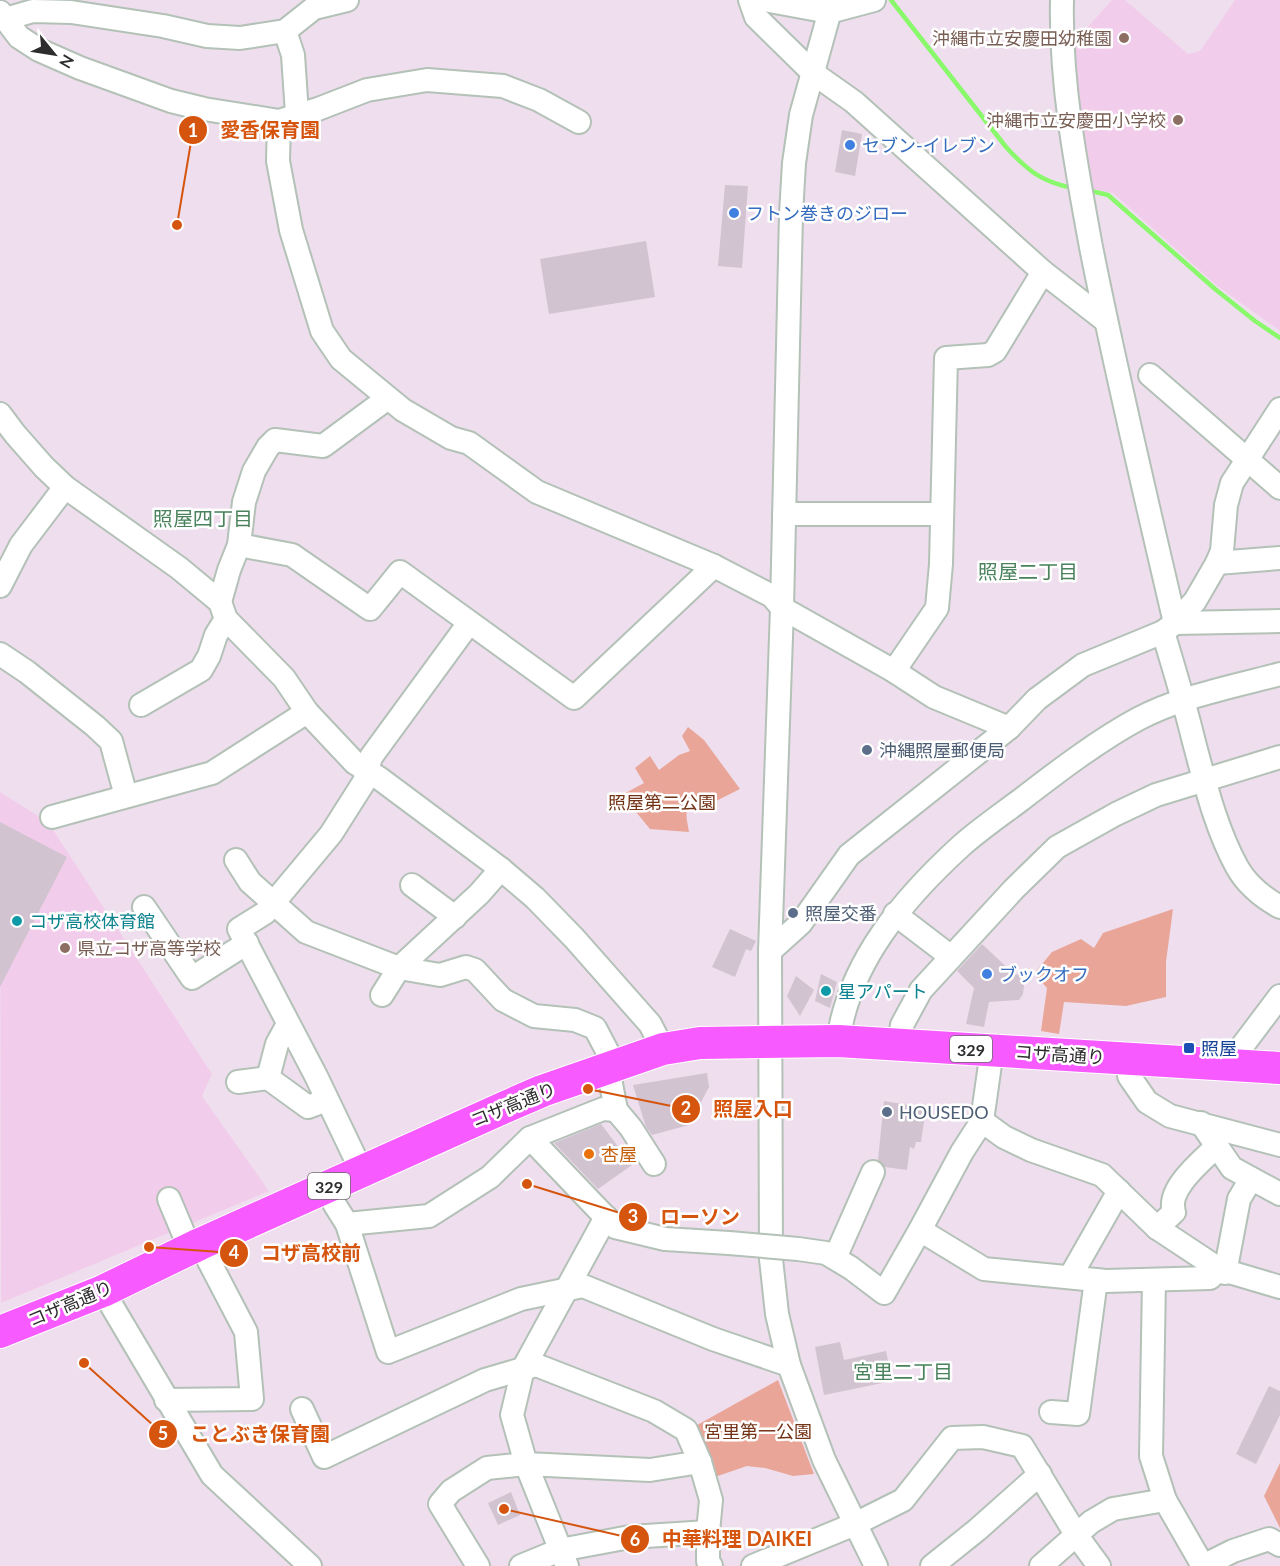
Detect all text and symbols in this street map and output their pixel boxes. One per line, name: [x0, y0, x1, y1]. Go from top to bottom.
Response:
north arrow: [24, 24, 84, 84]
place label: 沖縄市立安慶田幼稚園: [932, 27, 1112, 49]
marker: 沖縄市立安慶田幼稚園: [1117, 31, 1131, 45]
text: N: [56, 52, 79, 72]
place label: 沖縄市立安慶田小学校: [986, 109, 1166, 131]
callout: 愛香保育園: [178, 111, 332, 149]
marker: 沖縄市立安慶田小学校: [1171, 113, 1185, 127]
text: 愛香保育園: [220, 117, 320, 141]
text: 1: [188, 119, 198, 141]
place label: セブン-イレブン: [862, 134, 995, 156]
marker: セブン-イレブン: [843, 138, 857, 152]
place label: フトン巻きのジロー: [746, 202, 908, 224]
marker: フトン巻きのジロー: [727, 206, 741, 220]
district label: 照屋四丁目: [153, 506, 253, 530]
district label: 照屋二丁目: [978, 559, 1078, 583]
place label: 沖縄照屋郵便局: [879, 739, 1005, 761]
marker: 沖縄照屋郵便局: [860, 743, 874, 757]
park label: 照屋第二公園: [608, 791, 716, 813]
place label: 照屋交番: [805, 902, 877, 924]
marker: 照屋交番: [786, 906, 800, 920]
place label: コザ高校体育館: [29, 910, 155, 932]
marker: コザ高校体育館: [10, 914, 24, 928]
place label: 県立コザ高等学校: [77, 937, 221, 959]
marker: 県立コザ高等学校: [58, 941, 72, 955]
place label: ブックオフ: [999, 963, 1089, 985]
marker: ブックオフ: [980, 967, 994, 981]
place label: 星アパート: [838, 980, 928, 1002]
marker: 星アパート: [819, 984, 833, 998]
road number: 329: [950, 1036, 992, 1062]
place label: 照屋: [1201, 1037, 1237, 1059]
street label: コザ高通り: [1014, 1040, 1106, 1068]
marker: 照屋: [1182, 1041, 1196, 1055]
street label: コザ高通り: [467, 1077, 559, 1131]
callout: 照屋入口: [671, 1090, 805, 1128]
text: 照屋入口: [713, 1096, 793, 1120]
text: 2: [681, 1097, 691, 1119]
place label: HOUSEDO: [899, 1101, 989, 1123]
marker: HOUSEDO: [880, 1105, 894, 1119]
place label: 杏屋: [601, 1143, 637, 1165]
marker: 杏屋: [582, 1147, 596, 1161]
road number: 329: [308, 1173, 350, 1199]
callout: ローソン: [618, 1198, 752, 1236]
text: ローソン: [660, 1204, 740, 1228]
text: 3: [628, 1205, 638, 1227]
callout: コザ高校前: [219, 1234, 373, 1272]
text: コザ高校前: [261, 1240, 361, 1264]
text: 4: [229, 1241, 239, 1263]
street label: コザ高通り: [24, 1275, 116, 1331]
district label: 宮里二丁目: [853, 1359, 953, 1383]
callout: ことぶき保育園: [148, 1415, 342, 1453]
park label: 宮里第一公園: [704, 1420, 812, 1442]
text: ことぶき保育園: [190, 1421, 330, 1445]
text: 5: [158, 1422, 168, 1444]
callout: 中華料理 DAIKEI: [620, 1520, 825, 1558]
text: 中華料理 DAIKEI: [662, 1526, 812, 1550]
text: 6: [630, 1528, 640, 1550]

